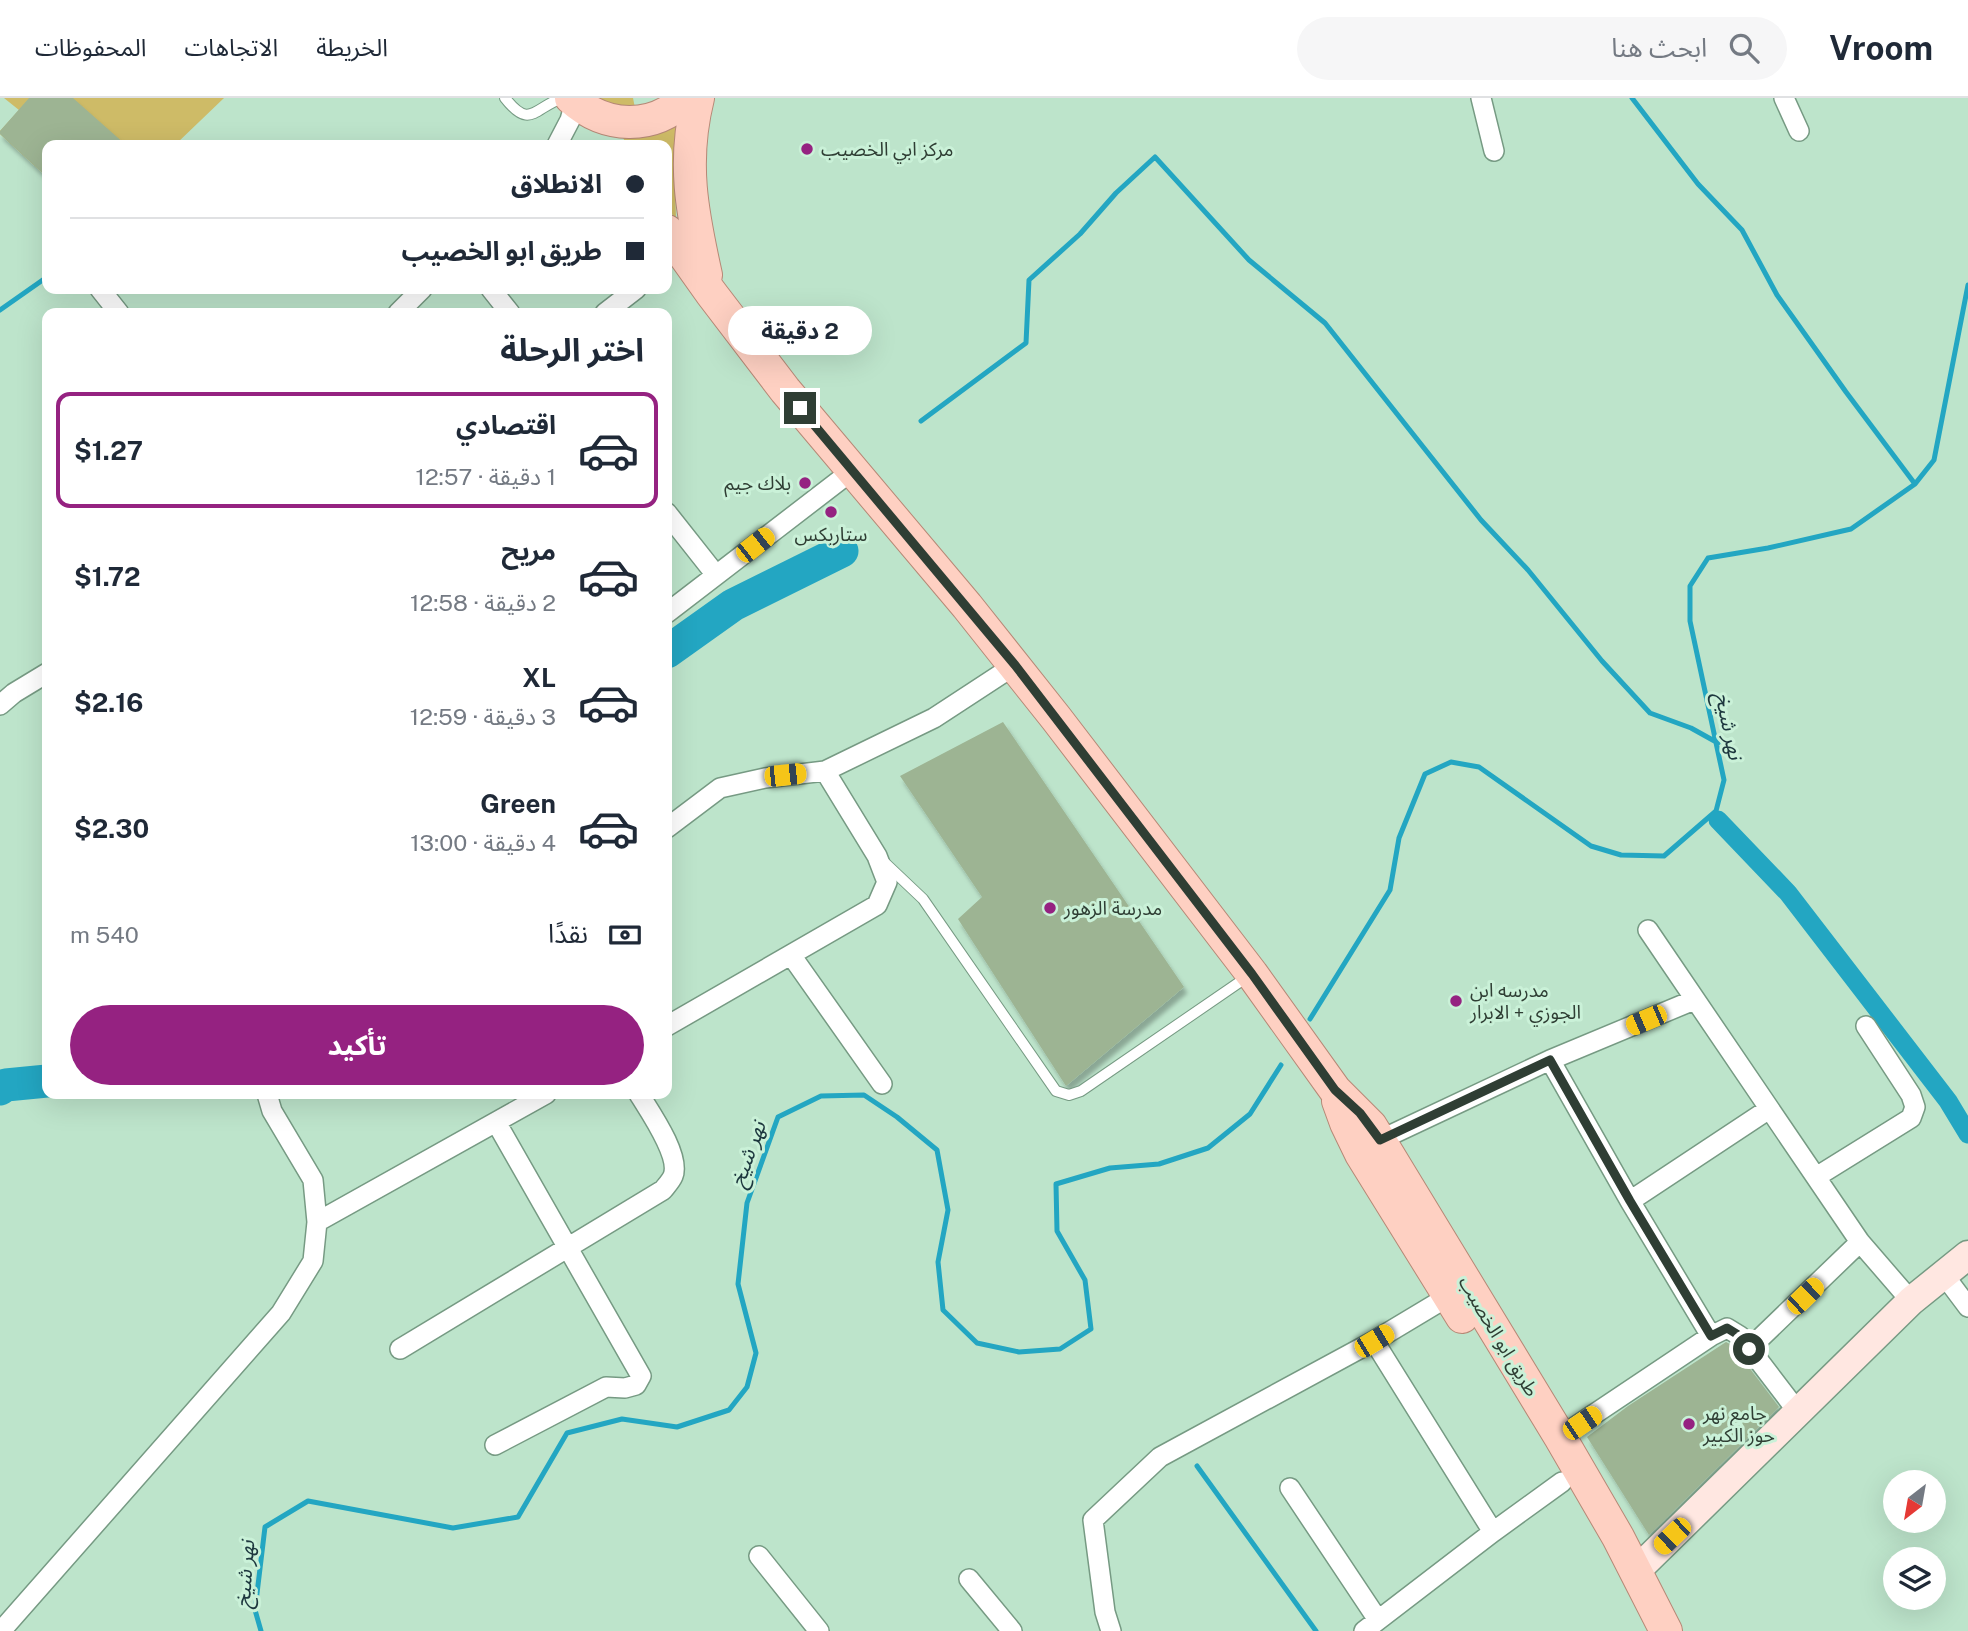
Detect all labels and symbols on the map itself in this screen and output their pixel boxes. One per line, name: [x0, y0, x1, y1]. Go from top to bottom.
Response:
place label: مركز ابي الخصيب: [821, 138, 953, 164]
marker: مركز ابي الخصيب: [799, 141, 815, 157]
callout: 2 دقيقة: [728, 306, 872, 356]
route end: [784, 392, 816, 424]
place label: بلاك جيم: [724, 472, 791, 498]
marker: بلاك جيم: [797, 475, 813, 491]
marker: ستاربكس: [823, 504, 839, 520]
place label: ستاربكس: [795, 523, 867, 546]
car: [732, 524, 779, 566]
water label: نهر شيخ: [1706, 689, 1749, 764]
car: [764, 762, 807, 788]
place label: مدرسة الزهور: [1063, 897, 1162, 920]
marker: مدرسة الزهور: [1042, 900, 1058, 916]
place label: مدرسه ابن الجوزي + الابرار: [1469, 979, 1581, 1027]
marker: مدرسه ابن الجوزي + الابرار: [1448, 993, 1464, 1009]
car: [1623, 1002, 1670, 1038]
water label: نهر شيخ: [724, 1116, 775, 1192]
street label: طريق ابو الخصيب: [1454, 1272, 1544, 1401]
car: [1783, 1274, 1828, 1318]
car: [1351, 1321, 1398, 1361]
route start: [1733, 1333, 1765, 1365]
place label: جامع نهر حوز الكبير: [1702, 1402, 1775, 1447]
car: [1559, 1403, 1606, 1443]
marker: جامع نهر حوز الكبير: [1681, 1416, 1697, 1432]
north arrow: [1883, 1470, 1946, 1533]
car: [1650, 1514, 1695, 1558]
water label: نهر شيخ: [230, 1538, 263, 1610]

